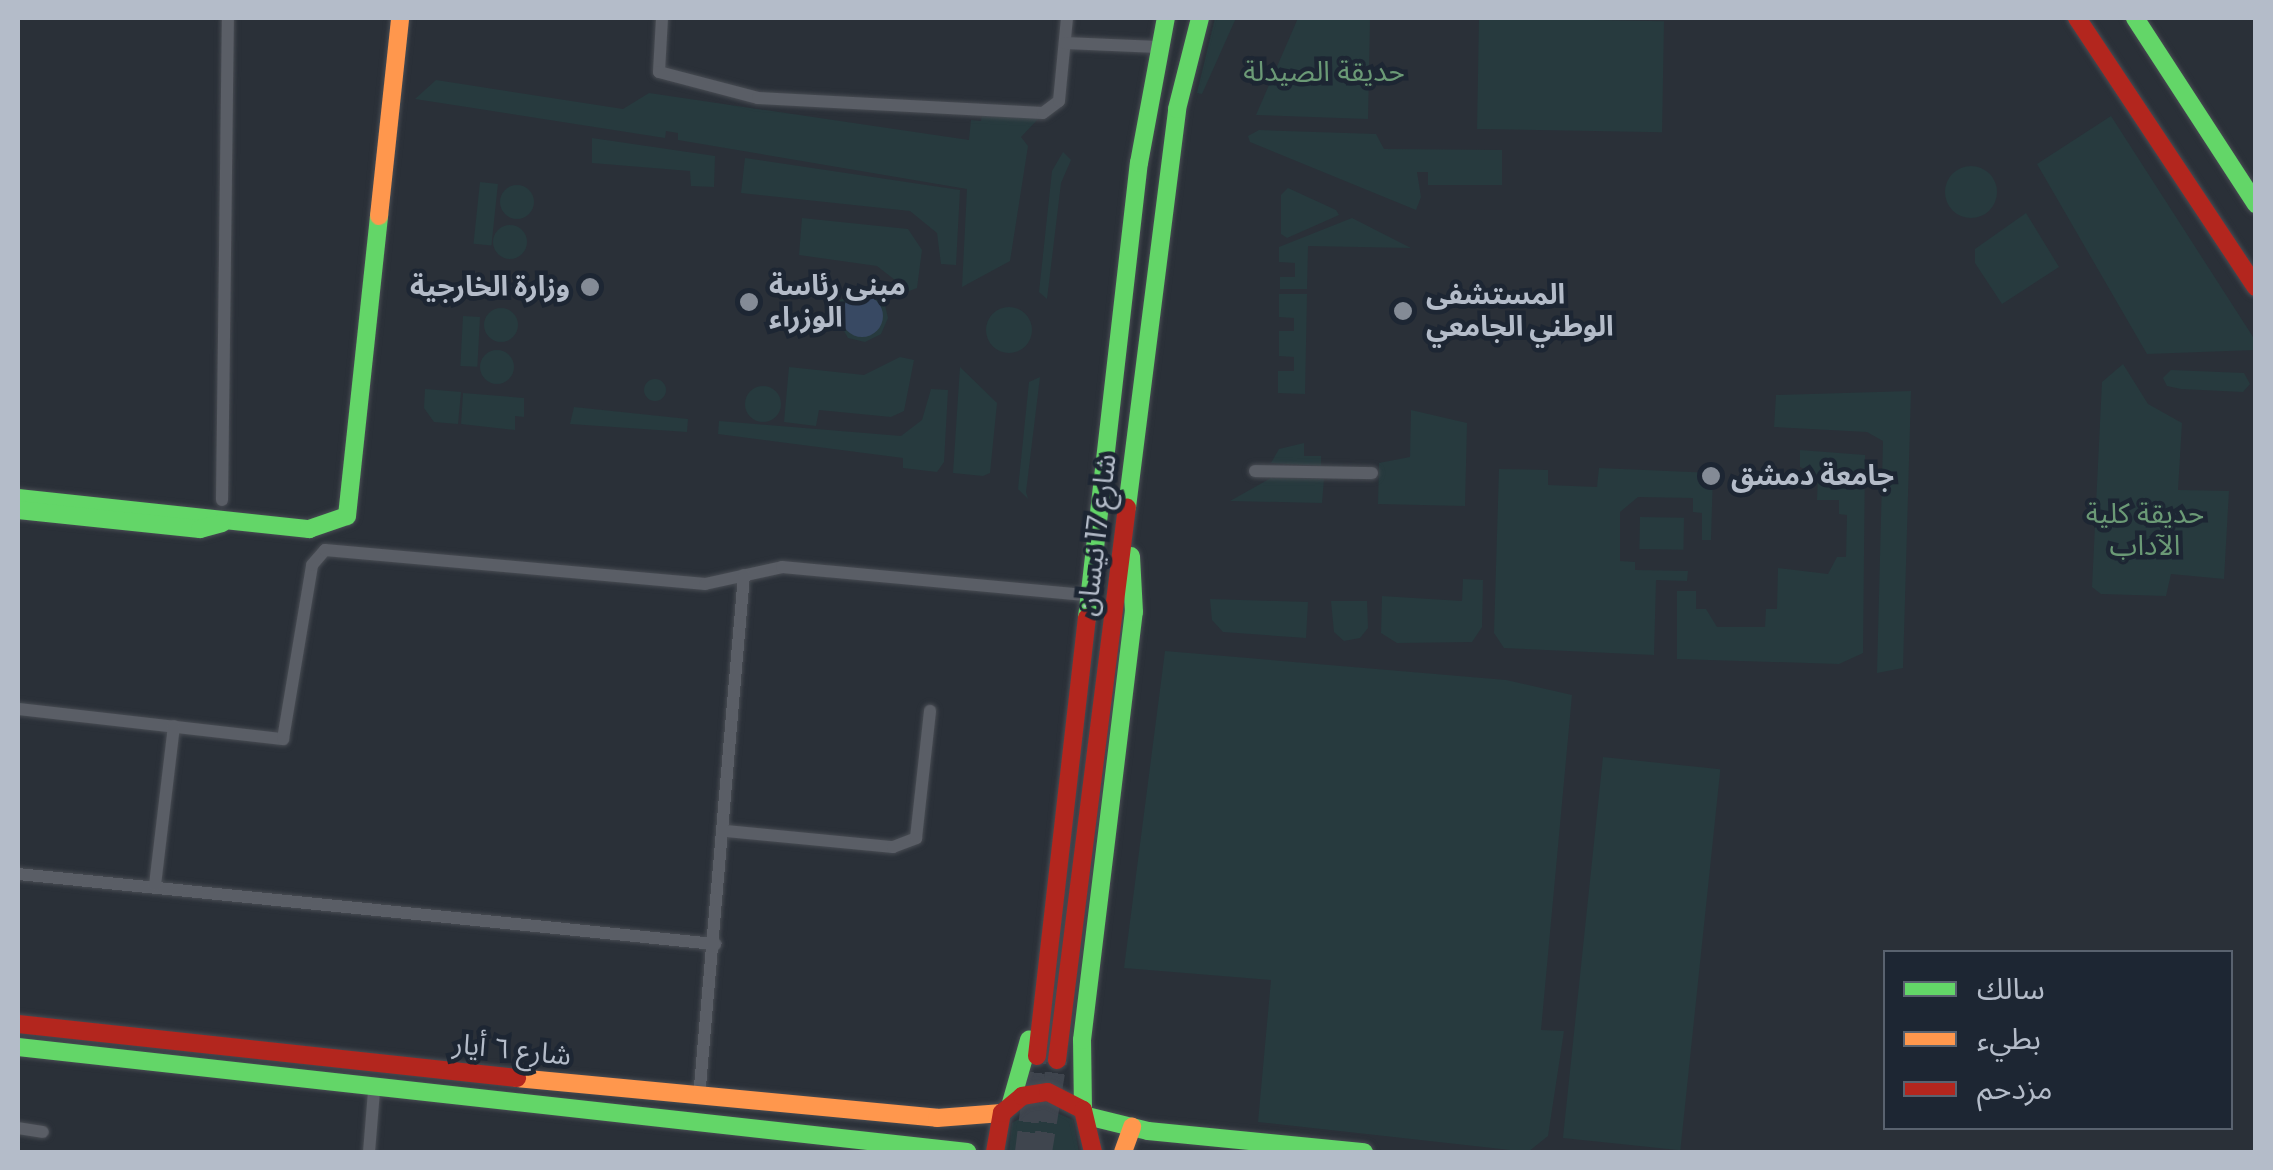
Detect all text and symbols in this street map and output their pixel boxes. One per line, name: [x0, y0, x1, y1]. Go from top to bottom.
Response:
park label: حديقة الصيدلة: [1243, 55, 1405, 89]
place label: مبنى رئاسة الوزراء: [769, 269, 906, 335]
place label: وزارة الخارجية: [410, 270, 570, 304]
marker: وزارة الخارجية: [579, 276, 601, 298]
place label: المستشفى الوطني الجامعي: [1426, 278, 1614, 344]
marker: مبنى رئاسة الوزراء: [738, 291, 760, 313]
marker: المستشفى الوطني الجامعي: [1390, 298, 1416, 324]
street label: شارع 17 نيسان: [1070, 452, 1124, 618]
place label: جامعة دمشق: [1731, 459, 1894, 493]
marker: جامعة دمشق: [1700, 465, 1722, 487]
park label: حديقة كلية الآداب: [2086, 497, 2204, 563]
legend: [1883, 950, 2233, 1130]
text: سالك: [1977, 967, 2045, 1010]
text: بطيء: [1977, 1017, 2041, 1060]
street label: شارع ٦ أيار: [451, 1027, 573, 1073]
text: مزدحم: [1977, 1067, 2053, 1110]

